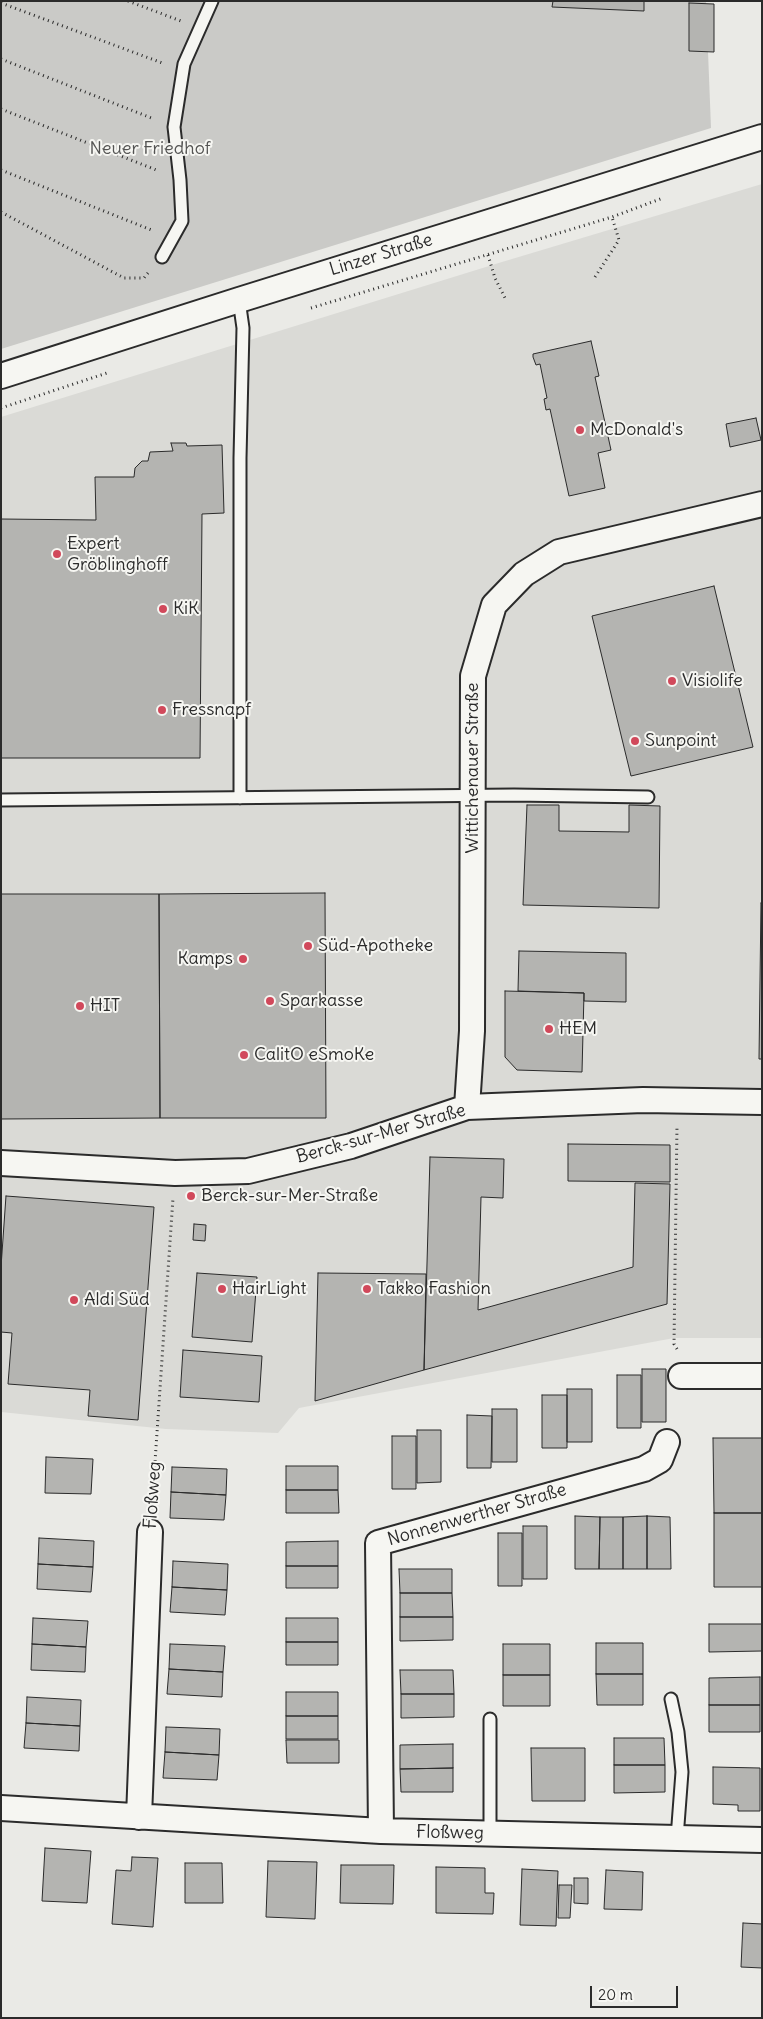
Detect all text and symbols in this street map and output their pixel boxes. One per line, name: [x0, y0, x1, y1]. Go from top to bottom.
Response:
park label: Neuer Friedhof: [89, 138, 211, 160]
street label: Linzer Straße: [327, 229, 435, 281]
place label: McDonald's: [590, 419, 683, 441]
marker: McDonald's: [574, 424, 586, 436]
place label: Expert Gröblinghoff: [67, 533, 168, 576]
marker: Expert Gröblinghoff: [51, 548, 63, 560]
place label: KiK: [173, 598, 199, 620]
marker: KiK: [157, 603, 169, 615]
place label: Visiolife: [682, 670, 743, 692]
marker: Visiolife: [666, 675, 678, 687]
street label: Wittichenauer Straße: [462, 683, 484, 853]
place label: Fressnapf: [172, 699, 251, 721]
marker: Fressnapf: [156, 704, 168, 716]
place label: Sunpoint: [645, 730, 717, 752]
marker: Sunpoint: [629, 735, 641, 747]
place label: Süd-Apotheke: [318, 935, 433, 957]
marker: Süd-Apotheke: [302, 940, 314, 952]
place label: Kamps: [177, 948, 233, 970]
marker: Kamps: [237, 953, 249, 965]
place label: Sparkasse: [280, 990, 363, 1012]
place label: HIT: [90, 995, 120, 1017]
marker: Sparkasse: [264, 995, 276, 1007]
marker: HIT: [74, 1000, 86, 1012]
place label: HEM: [559, 1018, 597, 1040]
marker: HEM: [543, 1023, 555, 1035]
place label: CalitO eSmoKe: [254, 1044, 374, 1066]
marker: CalitO eSmoKe: [238, 1049, 250, 1061]
street label: Berck-sur-Mer Straße: [294, 1099, 468, 1169]
place label: Berck-sur-Mer-Straße: [201, 1185, 378, 1207]
marker: Berck-sur-Mer-Straße: [185, 1190, 197, 1202]
place label: HairLight: [232, 1278, 307, 1300]
place label: Takko Fashion: [377, 1278, 491, 1300]
marker: HairLight: [216, 1283, 228, 1295]
marker: Takko Fashion: [361, 1283, 373, 1295]
place label: Aldi Süd: [84, 1289, 150, 1311]
marker: Aldi Süd: [68, 1294, 80, 1306]
street label: Floßweg: [140, 1461, 166, 1529]
street label: Nonnenwerther Straße: [385, 1479, 569, 1551]
street label: Floßweg: [416, 1822, 484, 1844]
scale bar: [593, 1976, 680, 2008]
text: 20 m: [598, 1985, 633, 2004]

